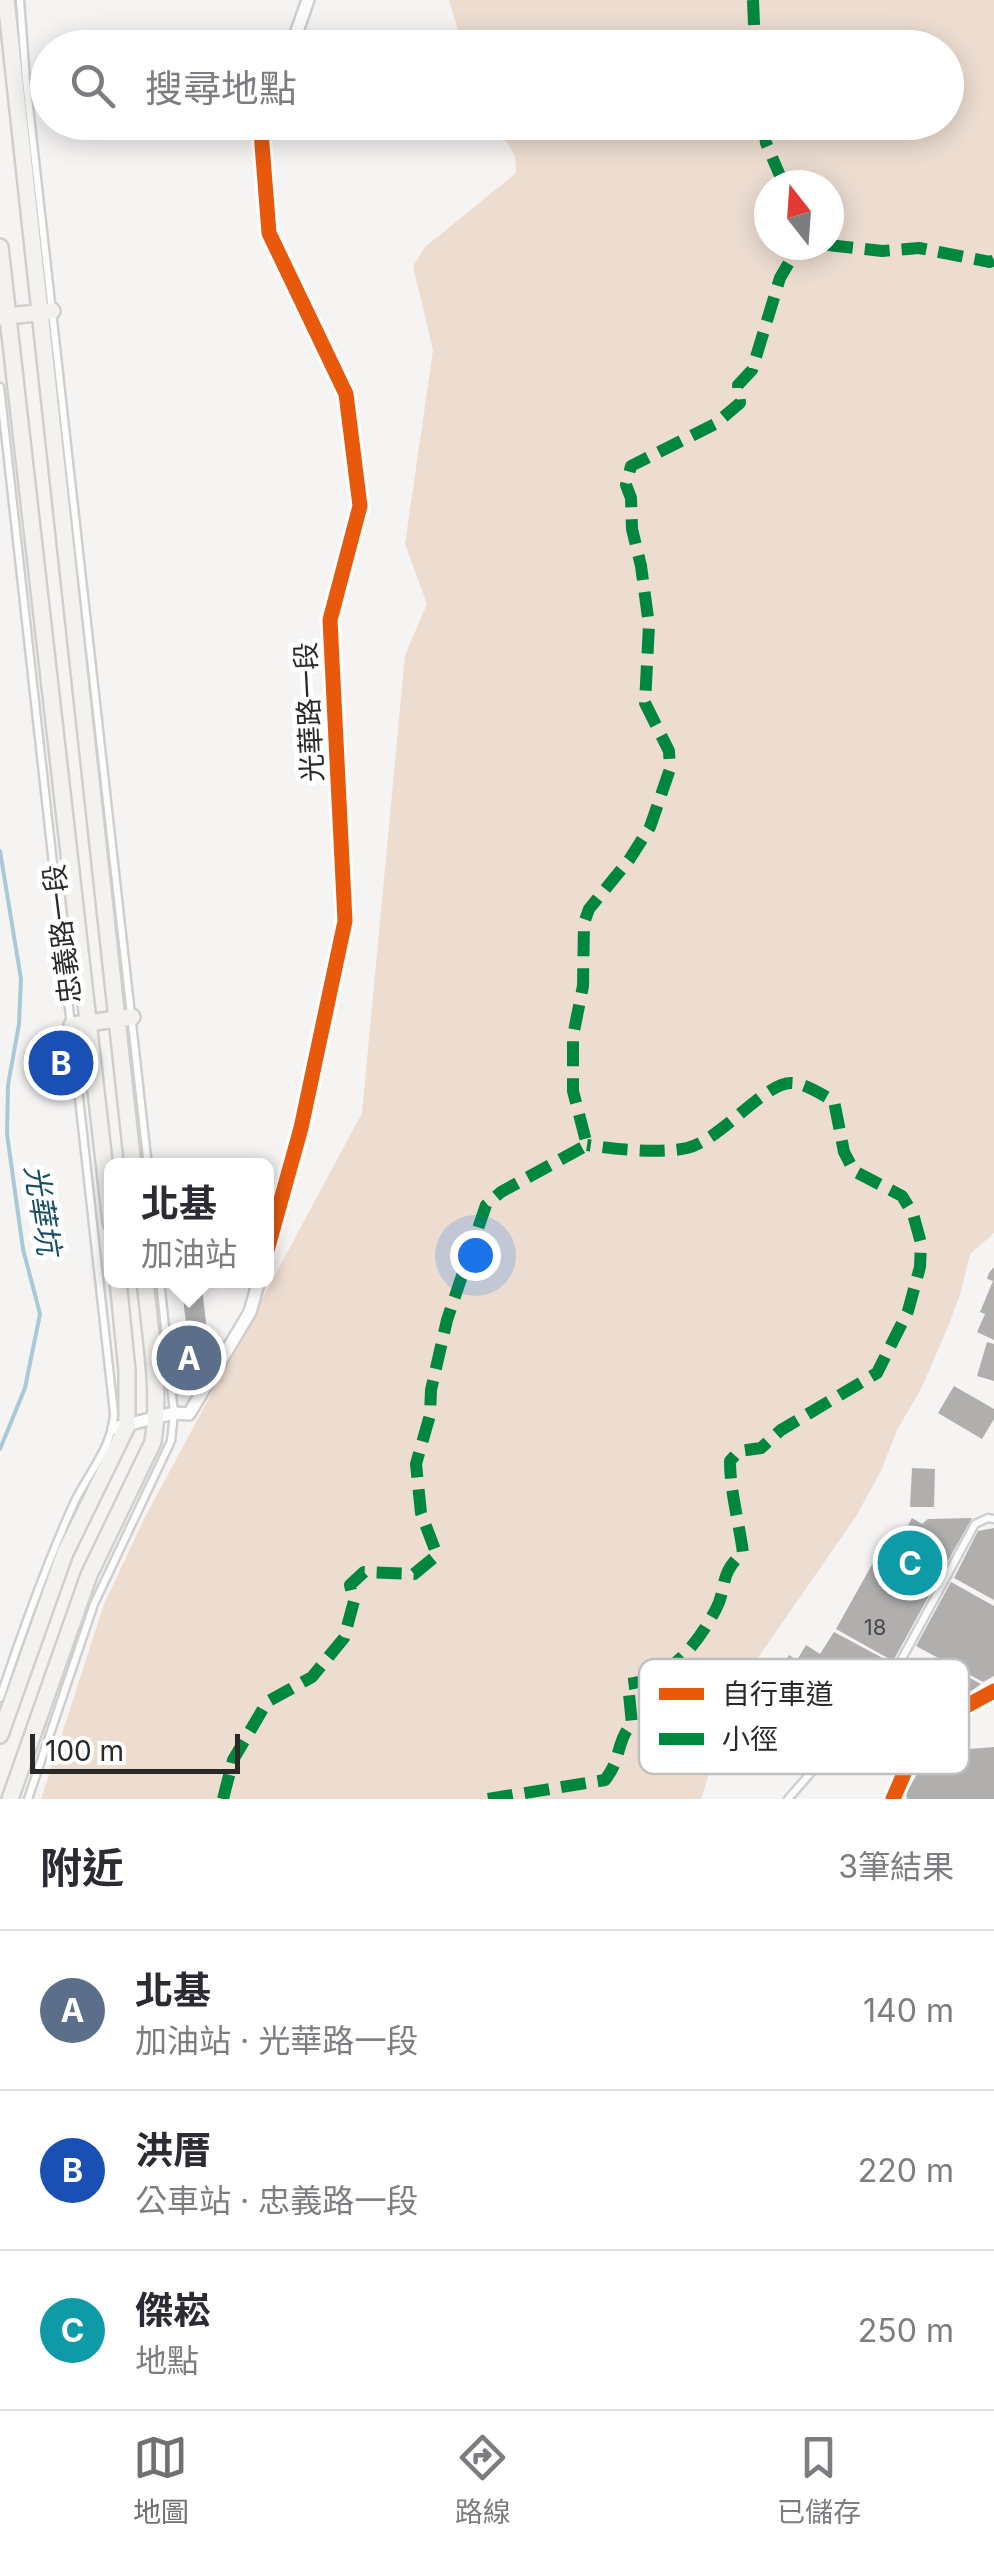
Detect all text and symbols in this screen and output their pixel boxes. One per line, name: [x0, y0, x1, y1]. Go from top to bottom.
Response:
search box: [30, 30, 964, 140]
icon: search: [65, 58, 120, 113]
text: 搜尋地點: [145, 65, 297, 111]
north arrow: [754, 170, 844, 260]
street label: 光華路一段: [288, 641, 330, 783]
street label: 忠義路一段: [37, 862, 87, 1006]
pin: B: [28, 1026, 94, 1100]
popup: [104, 1158, 274, 1288]
water label: 光華坑: [18, 1163, 68, 1261]
text: 北基: [141, 1180, 217, 1226]
your location: [450, 1230, 501, 1281]
text: 加油站: [141, 1234, 237, 1273]
pin: A: [156, 1320, 222, 1396]
pin: C: [878, 1526, 942, 1600]
house number: 18: [864, 1614, 886, 1640]
legend: [639, 1659, 969, 1774]
text: 自行車道: [722, 1677, 834, 1711]
text: 小徑: [722, 1722, 778, 1756]
scale bar: [30, 1729, 240, 1774]
text: 100 m: [45, 1734, 124, 1768]
text: 附近: [40, 1842, 124, 1893]
text: 3筆結果: [838, 1847, 954, 1886]
text: 北基: [135, 1967, 211, 2013]
text: A: [61, 1991, 84, 2030]
text: 140 m: [863, 1991, 954, 2030]
text: 加油站 · 光華路一段: [135, 2021, 418, 2060]
text: 洪厝: [135, 2127, 211, 2173]
text: B: [62, 2151, 83, 2190]
text: 220 m: [858, 2151, 954, 2190]
text: 公車站 · 忠義路一段: [135, 2181, 418, 2220]
text: 傑崧: [135, 2287, 211, 2333]
text: C: [61, 2311, 84, 2350]
text: 250 m: [858, 2311, 954, 2350]
text: 地點: [135, 2341, 199, 2380]
tab: 地圖: [133, 2430, 189, 2530]
tab: 路線: [455, 2430, 511, 2530]
tab: 已儲存: [777, 2430, 861, 2530]

